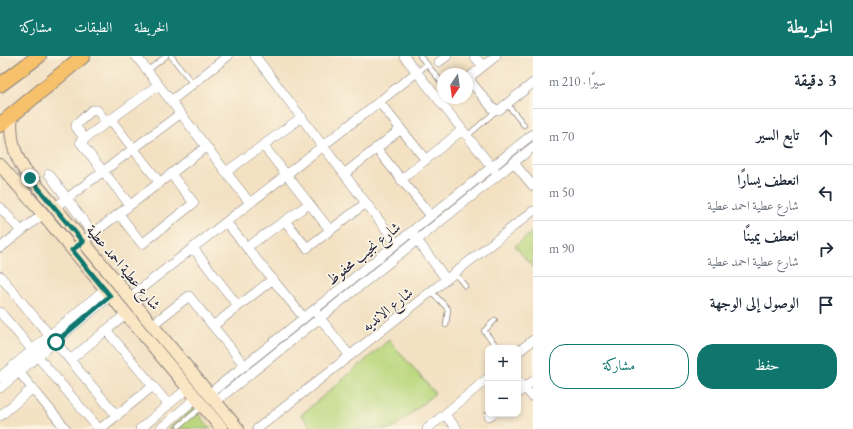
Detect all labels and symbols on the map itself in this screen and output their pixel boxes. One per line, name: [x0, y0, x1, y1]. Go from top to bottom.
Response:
north arrow: [437, 68, 473, 104]
route end: [21, 169, 39, 187]
street label: شارع نجيب محفوظ: [322, 217, 407, 292]
street label: شارع عطية احمد عطية: [80, 220, 165, 316]
street label: شارع الانديه: [358, 283, 419, 338]
route start: [47, 333, 65, 351]

